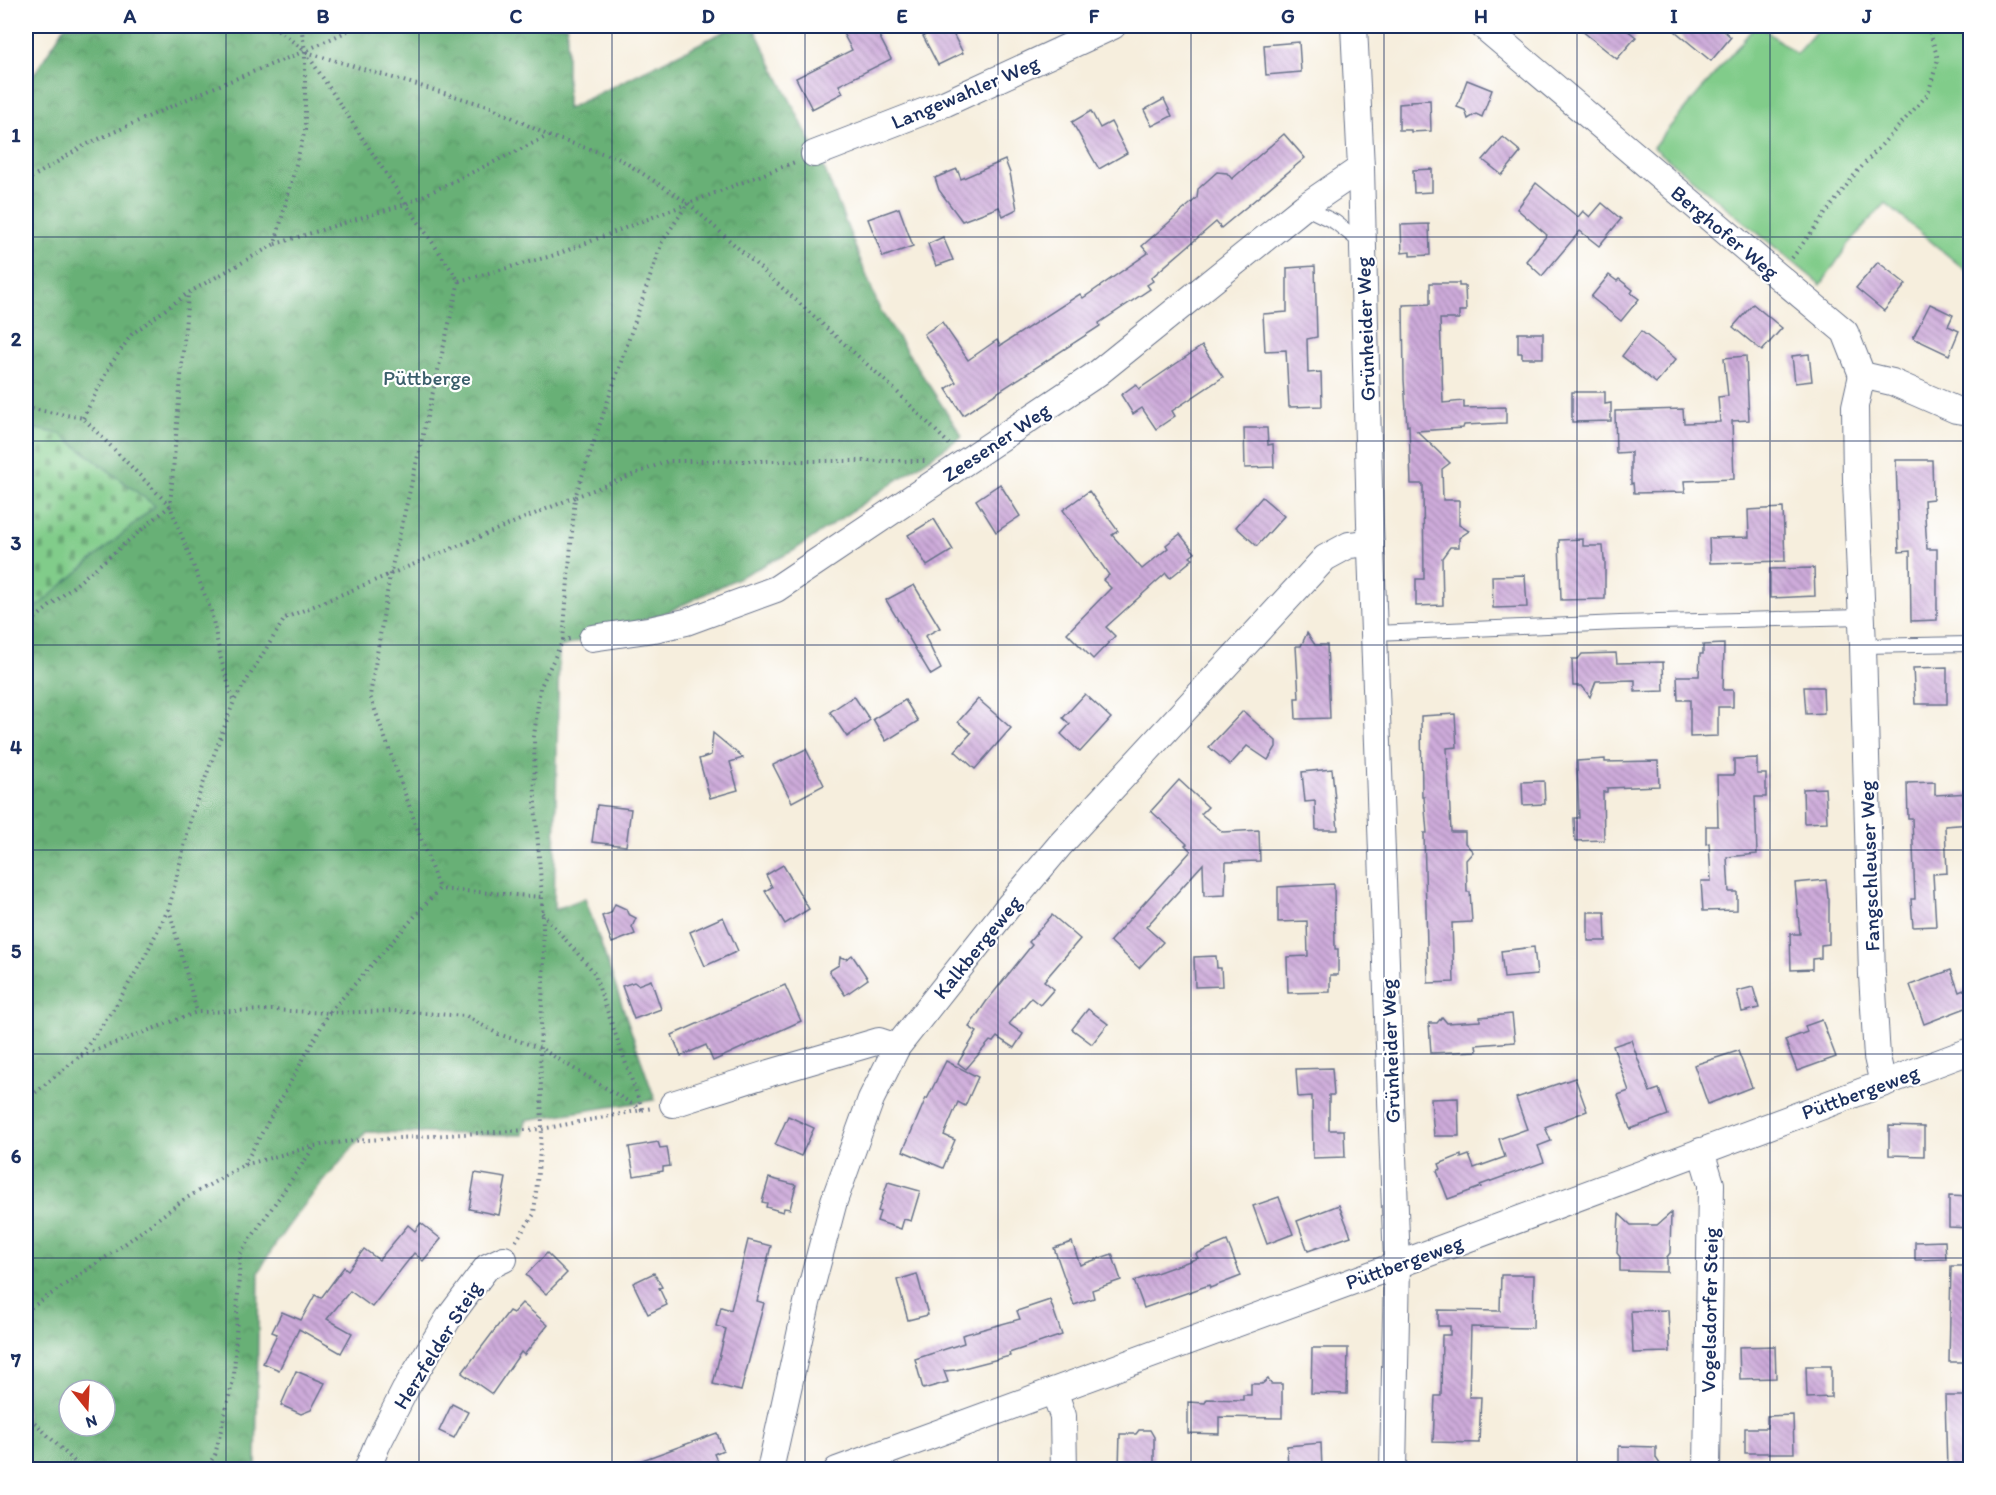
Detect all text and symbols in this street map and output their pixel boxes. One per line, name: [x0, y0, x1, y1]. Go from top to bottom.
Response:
text: A: [123, 4, 137, 28]
text: B: [317, 4, 330, 28]
text: C: [510, 4, 523, 28]
text: D: [701, 4, 715, 28]
text: E: [896, 4, 908, 28]
text: F: [1089, 4, 1100, 28]
text: G: [1281, 4, 1295, 28]
text: H: [1474, 4, 1488, 28]
text: I: [1670, 4, 1678, 28]
text: J: [1861, 4, 1872, 28]
street label: Langewahler Weg: [887, 49, 1043, 134]
text: 1: [11, 123, 21, 147]
street label: Berghofer Weg: [1666, 180, 1784, 285]
street label: Grünheider Weg: [1350, 256, 1380, 402]
text: 2: [11, 327, 22, 351]
park label: Püttberge: [383, 365, 471, 390]
street label: Zeesener Weg: [937, 397, 1055, 487]
text: 3: [11, 531, 22, 555]
text: 4: [10, 735, 22, 759]
street label: Fangschleuser Weg: [1854, 780, 1884, 952]
street label: Kalkbergeweg: [928, 890, 1027, 1004]
text: 5: [11, 939, 22, 963]
street label: Grünheider Weg: [1375, 978, 1405, 1124]
street label: Püttbergeweg: [1798, 1059, 1922, 1125]
text: 6: [11, 1144, 22, 1168]
street label: Vogelsdorfer Steig: [1695, 1227, 1723, 1393]
street label: Püttbergeweg: [1342, 1229, 1466, 1295]
street label: Herzfelder Steig: [388, 1276, 487, 1414]
text: 7: [10, 1348, 21, 1372]
north arrow: [57, 1378, 117, 1438]
text: N: [83, 1411, 100, 1432]

